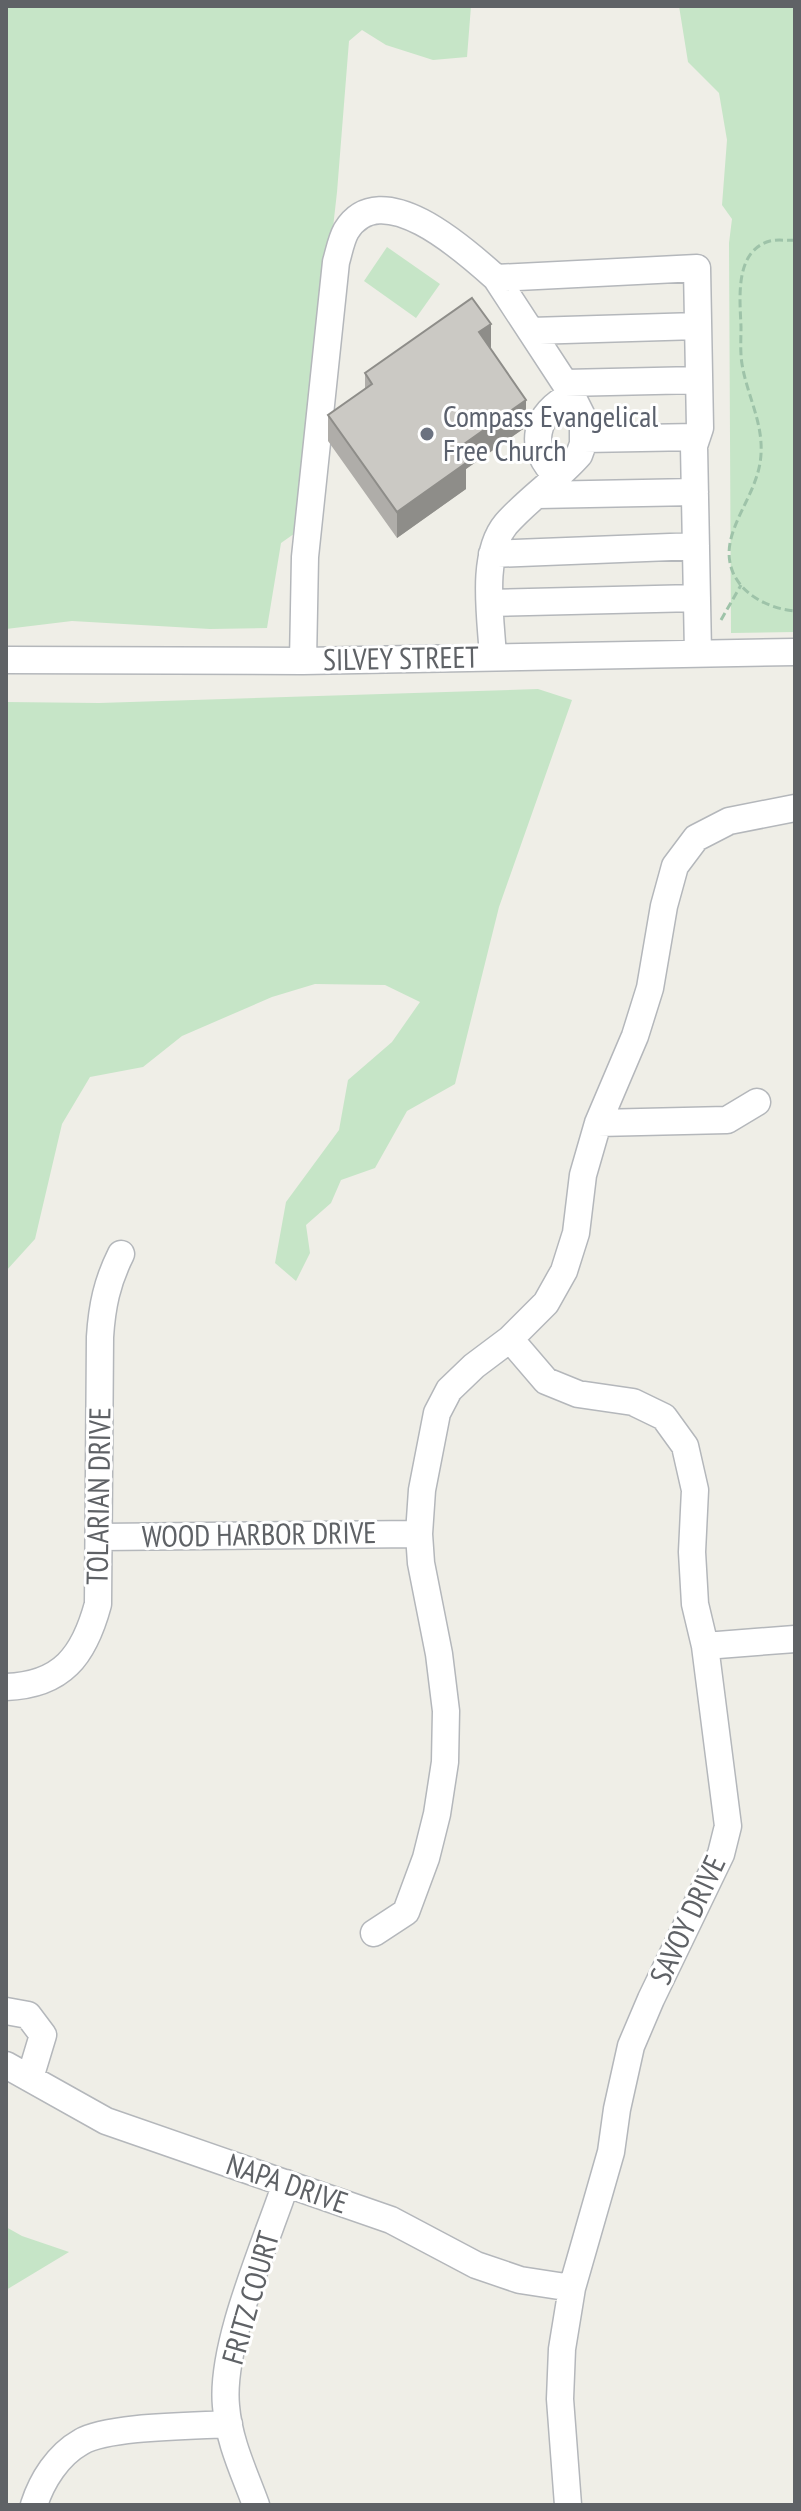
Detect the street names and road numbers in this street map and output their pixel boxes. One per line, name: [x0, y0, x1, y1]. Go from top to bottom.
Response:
street label: SILVEY STREET: [323, 637, 479, 678]
street label: TOLARIAN DRIVE: [76, 1407, 119, 1585]
street label: WOOD HARBOR DRIVE: [141, 1512, 377, 1555]
street label: SAVOY DRIVE: [640, 1849, 733, 1990]
street label: NAPA DRIVE: [222, 2144, 353, 2221]
street label: FRITZ COURT: [212, 2227, 287, 2369]

